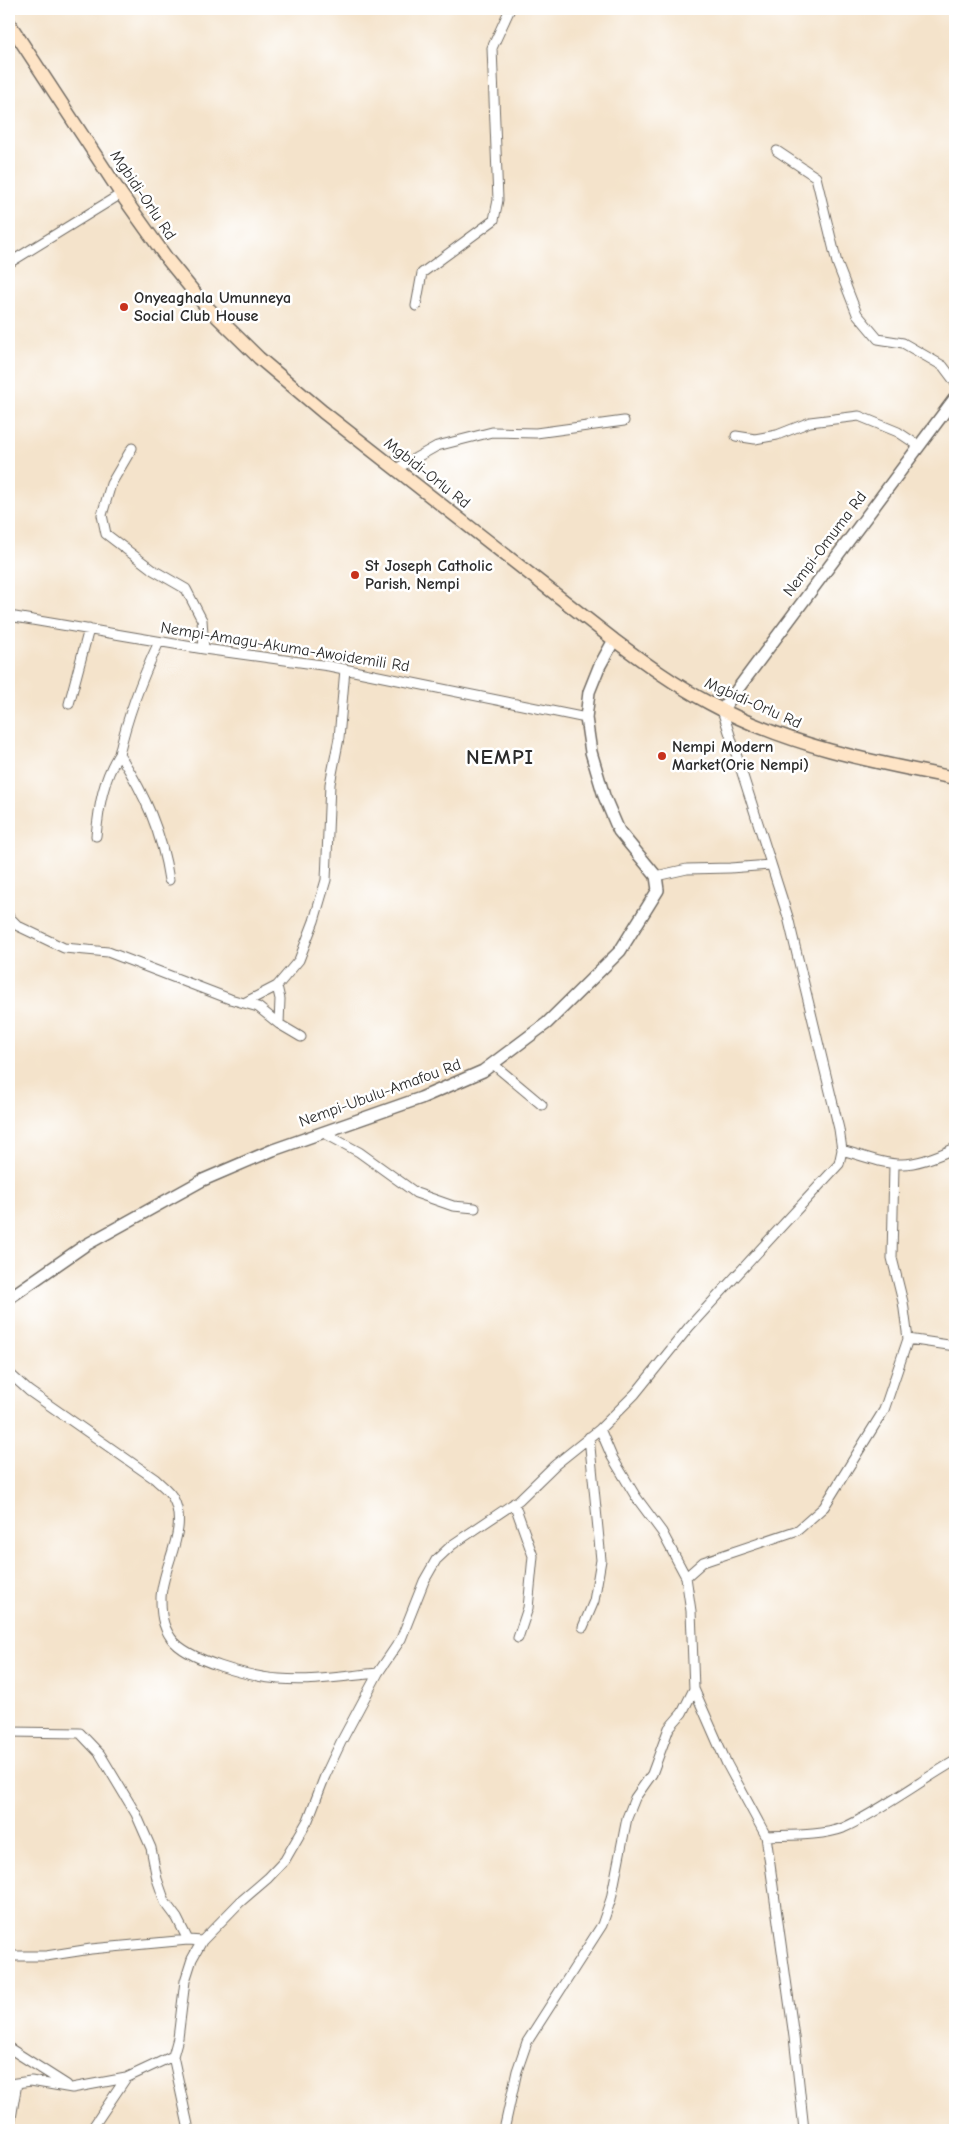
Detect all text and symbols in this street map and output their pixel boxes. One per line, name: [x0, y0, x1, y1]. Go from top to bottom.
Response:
street label: Mgbidi-Orlu Rd: [106, 147, 180, 243]
place label: Onyeaghala Umunneya Social Club House: [134, 289, 291, 325]
marker: Onyeaghala Umunneya Social Club House: [118, 301, 130, 313]
street label: Mgbidi-Orlu Rd: [380, 434, 474, 512]
street label: Nempi-Omuma Rd: [780, 488, 870, 600]
place label: St Joseph Catholic Parish, Nempi: [365, 557, 493, 593]
marker: St Joseph Catholic Parish, Nempi: [349, 569, 361, 581]
street label: Nempi-Amagu-Akuma-Awoidemili Rd: [159, 618, 411, 676]
street label: Mgbidi-Orlu Rd: [702, 674, 804, 732]
place label: Nempi Modern Market(Orie Nempi): [672, 738, 809, 774]
district label: NEMPI: [466, 745, 534, 769]
marker: Nempi Modern Market(Orie Nempi): [656, 750, 668, 762]
street label: Nempi-Ubulu-Amafou Rd: [297, 1055, 463, 1131]

